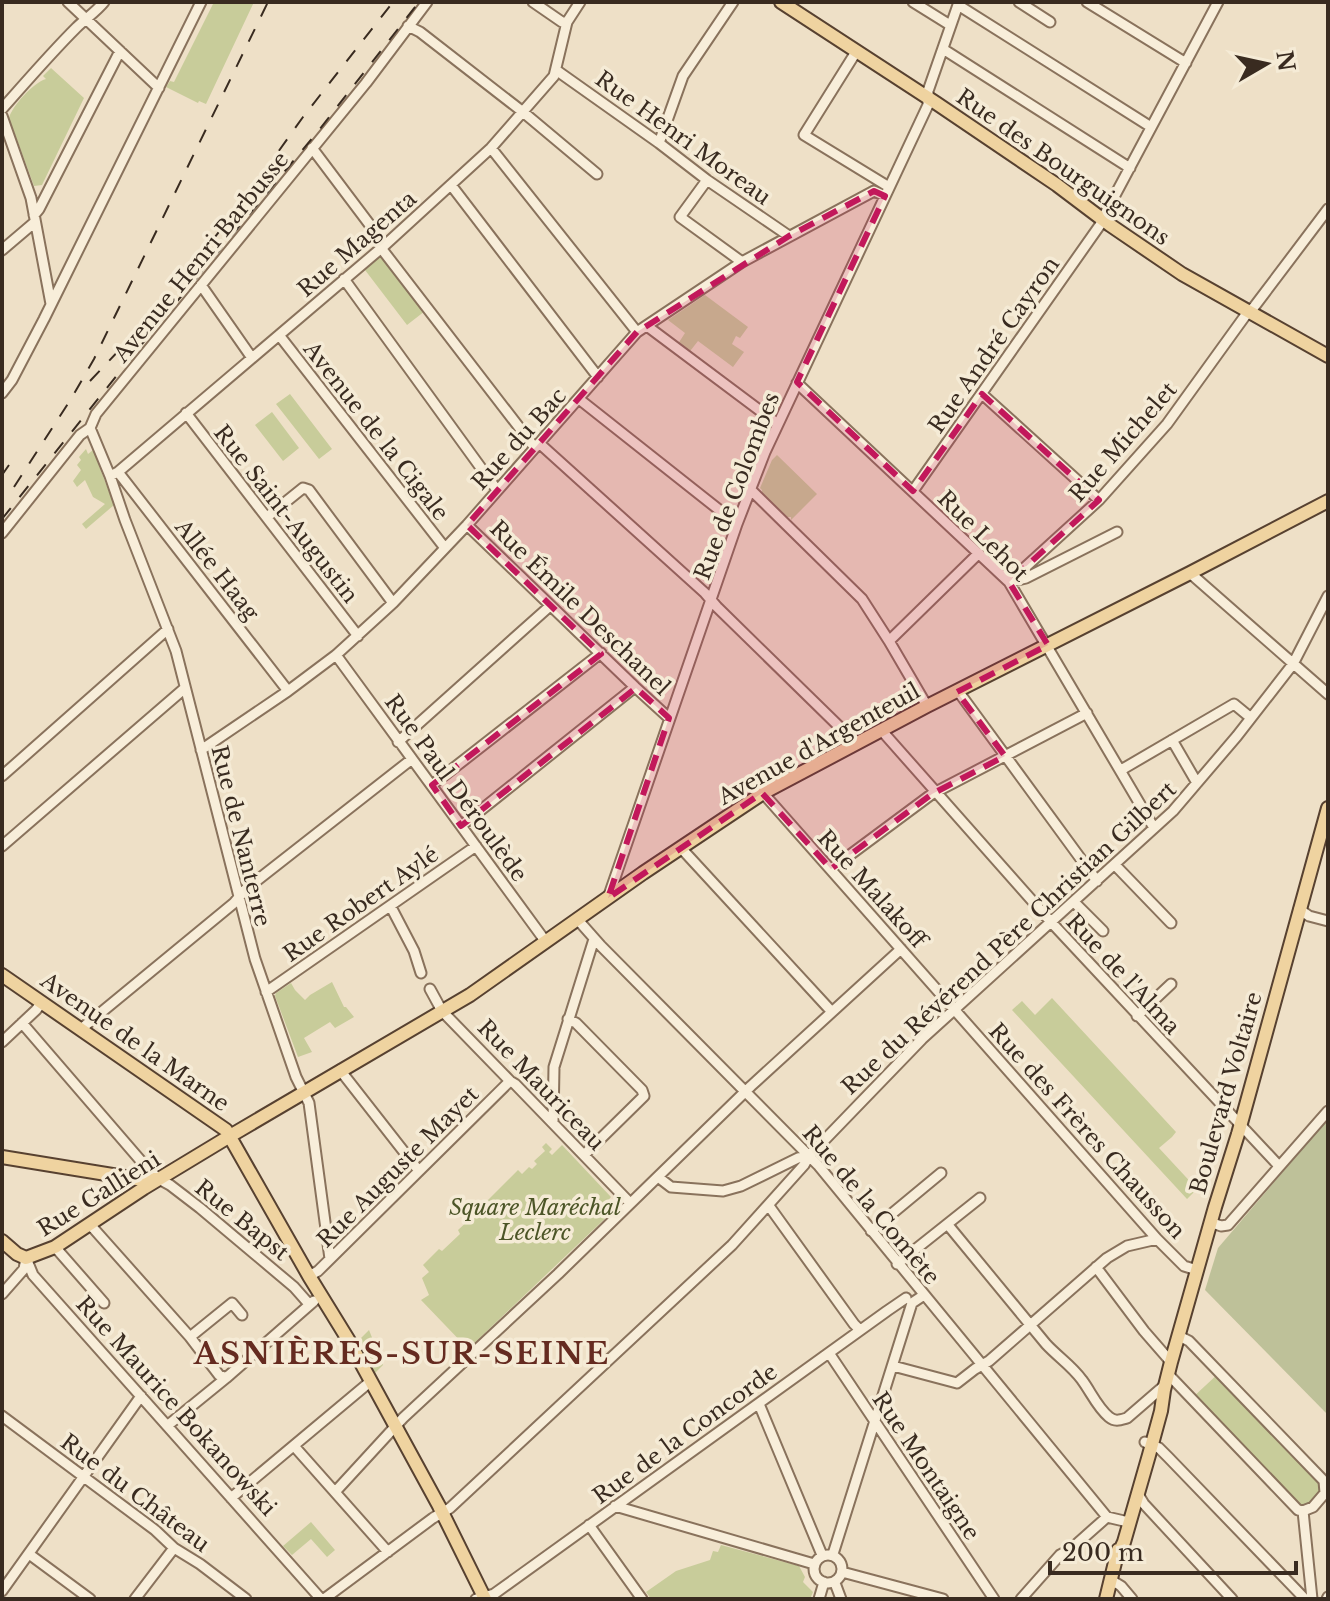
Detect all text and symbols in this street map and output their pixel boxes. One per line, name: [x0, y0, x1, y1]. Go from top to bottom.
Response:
north arrow: [1226, 24, 1306, 104]
text: N: [1270, 49, 1300, 74]
street label: Rue Henri Moreau: [590, 65, 776, 211]
street label: Rue des Bourguignons: [951, 83, 1175, 251]
street label: Avenue Henri Barbusse: [107, 146, 294, 369]
street label: Rue Magenta: [292, 185, 423, 303]
street label: Rue André Cayron: [923, 251, 1065, 439]
street label: Avenue de la Cigale: [297, 335, 454, 526]
street label: Rue Michelet: [1064, 376, 1183, 507]
street label: Rue du Bac: [466, 382, 572, 496]
street label: Rue de Colombes: [689, 388, 785, 584]
street label: Rue Saint-Augustin: [208, 420, 364, 608]
street label: Rue Lehot: [932, 485, 1035, 588]
street label: Allée Haag: [169, 513, 265, 627]
street label: Rue Émile Deschanel: [484, 514, 676, 701]
street label: Avenue d'Argenteuil: [712, 677, 925, 811]
street label: Rue Paul Déroulède: [379, 689, 533, 887]
street label: Rue de Nanterre: [205, 743, 277, 929]
street label: Rue du Révérend Père Christian Gilbert: [836, 775, 1182, 1100]
street label: Rue Malakoff: [812, 824, 934, 956]
street label: Rue Robert Aylé: [278, 840, 444, 968]
street label: Rue de l'Alma: [1060, 908, 1186, 1040]
street label: Avenue de la Marne: [35, 966, 234, 1117]
street label: Boulevard Voltaire: [1184, 989, 1268, 1197]
street label: Rue Mauriceau: [472, 1014, 610, 1156]
street label: Rue des Frères Chausson: [983, 1018, 1191, 1244]
street label: Rue Auguste Mayet: [312, 1080, 485, 1253]
street label: Rue de la Comète: [797, 1120, 945, 1290]
street label: Rue Gallieni: [33, 1145, 166, 1242]
street label: Rue Bapst: [189, 1174, 295, 1267]
park label: Square Maréchal Leclerc: [449, 1194, 621, 1246]
street label: Rue Maurice Bokanowski: [70, 1291, 282, 1522]
district label: ASNIÈRES-SUR-SEINE: [193, 1335, 610, 1372]
street label: Rue de la Concorde: [588, 1358, 782, 1510]
street label: Rue Montaigne: [866, 1387, 986, 1545]
street label: Rue du Château: [55, 1428, 215, 1558]
scale bar: [1050, 1525, 1296, 1575]
text: 200 m: [1062, 1538, 1144, 1567]

